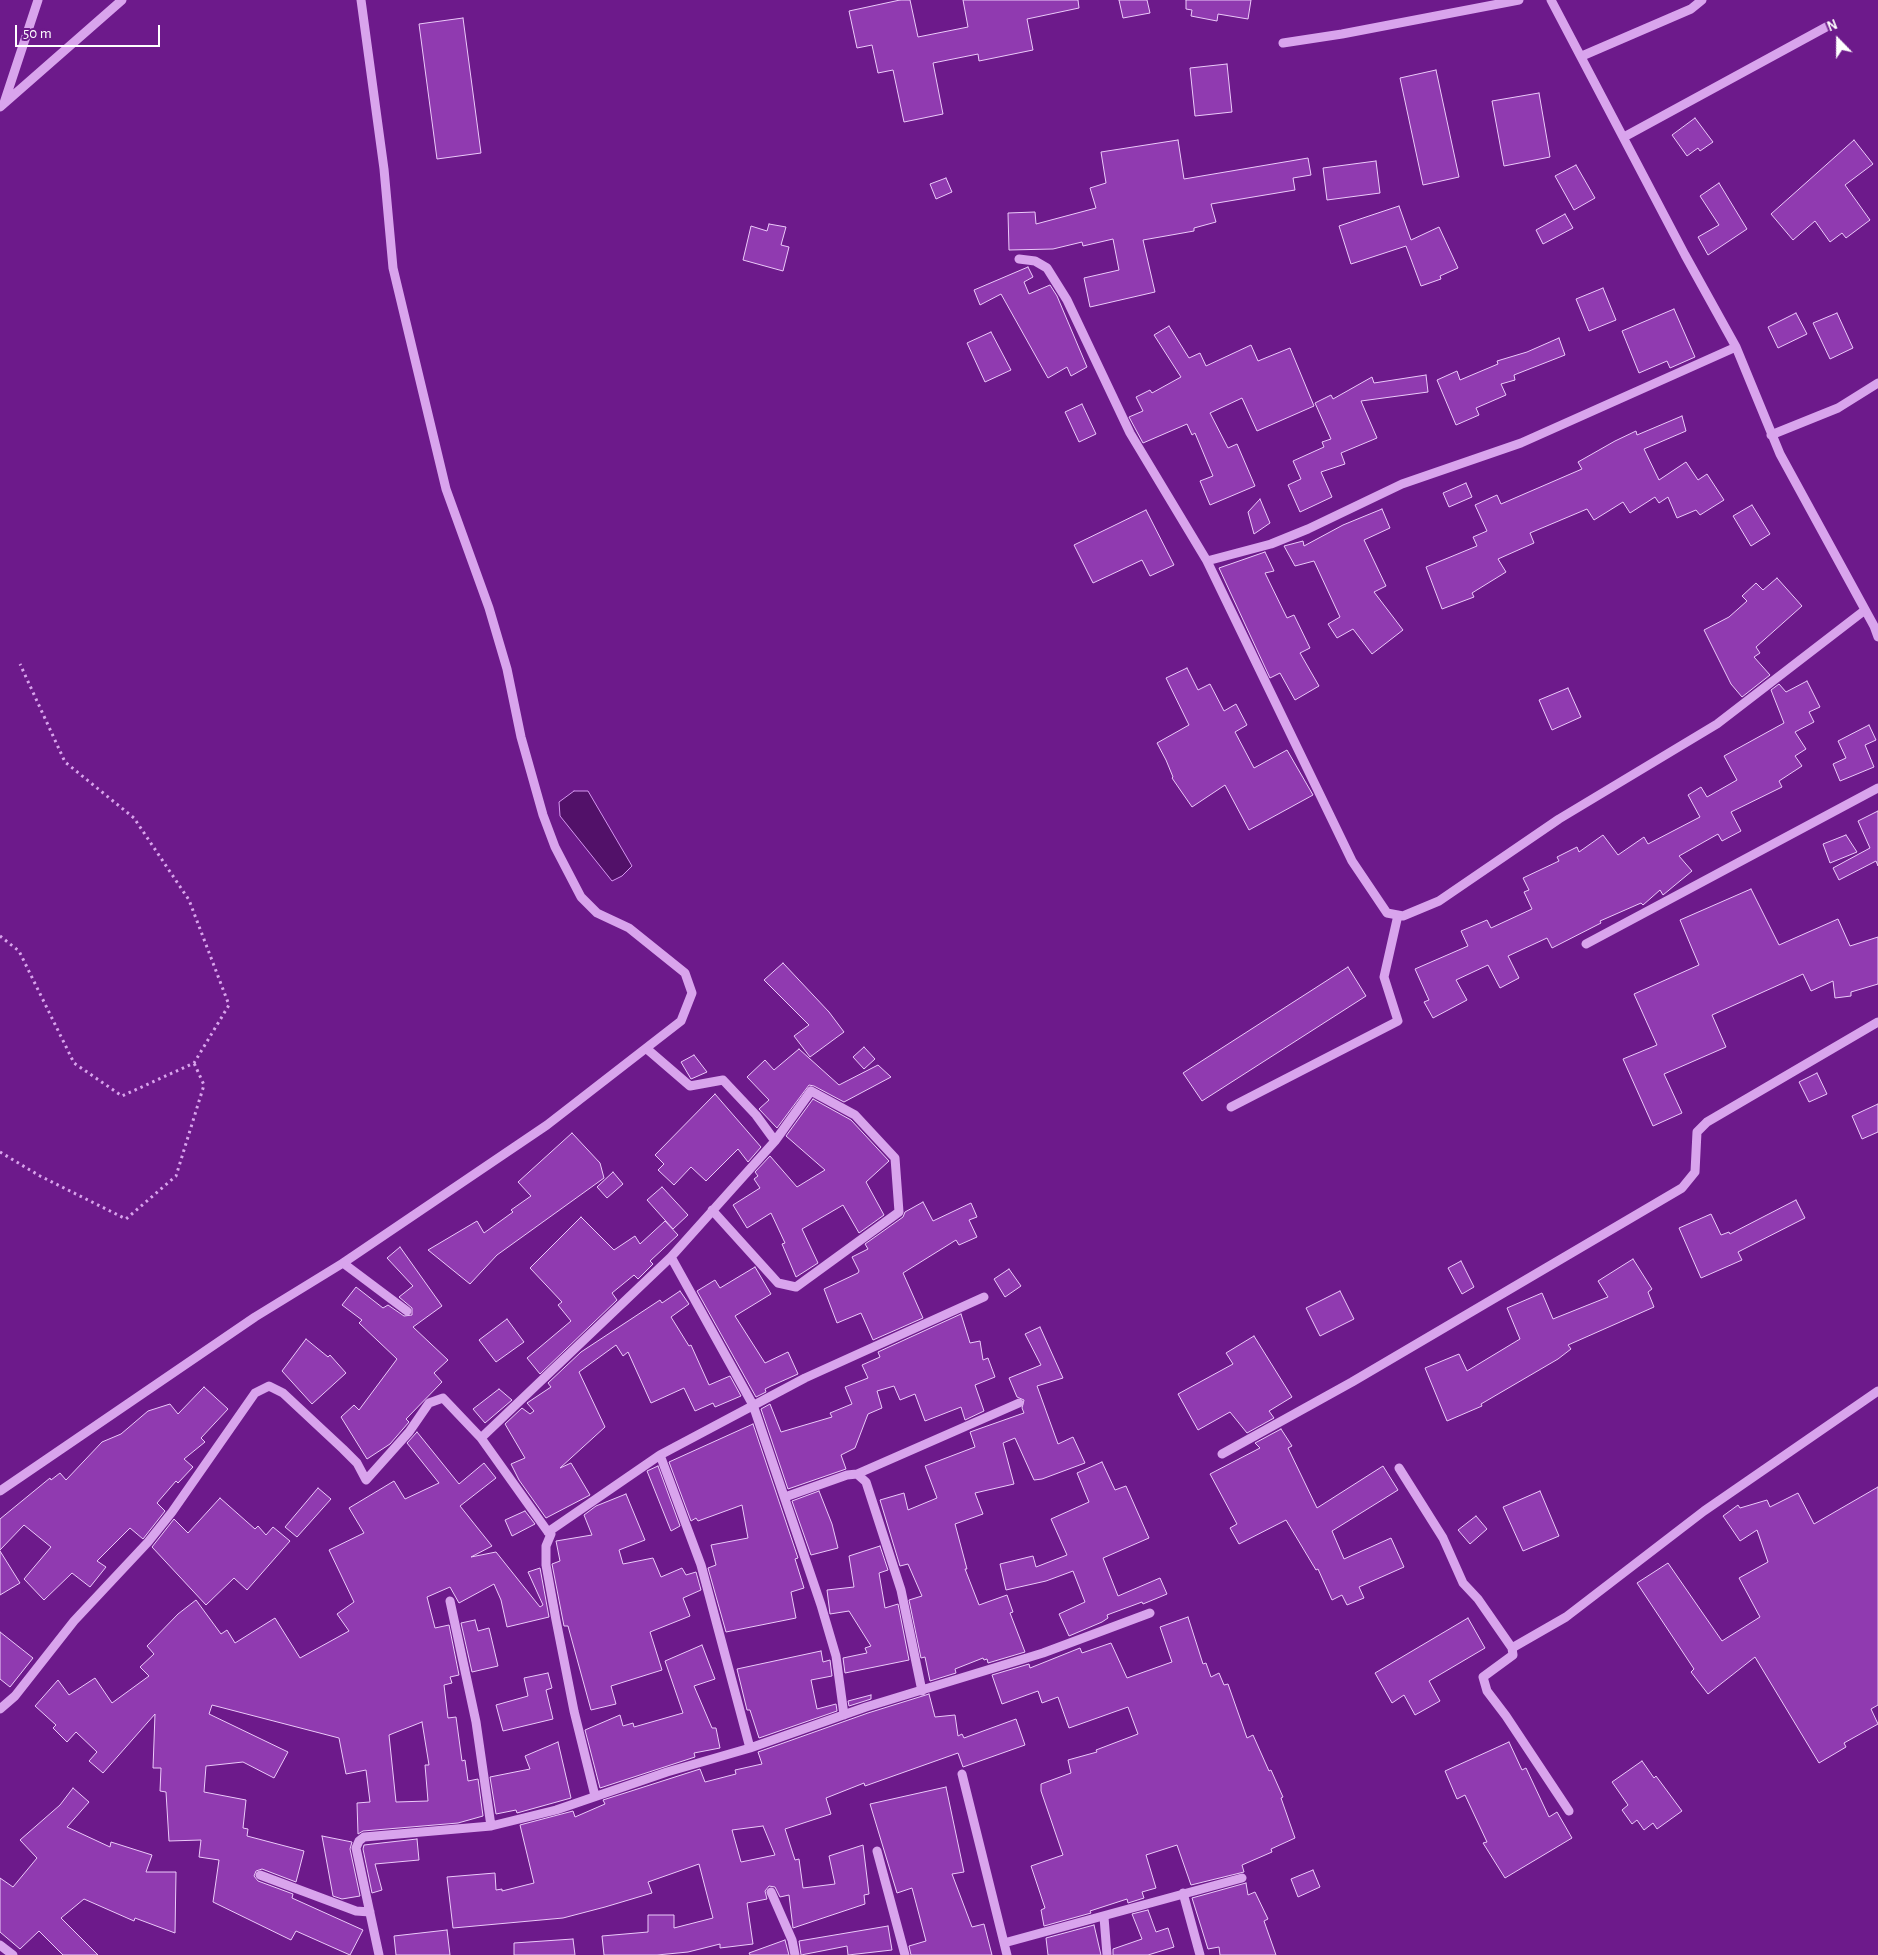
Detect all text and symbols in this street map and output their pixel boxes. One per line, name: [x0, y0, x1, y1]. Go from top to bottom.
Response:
scale bar: [18, 15, 162, 47]
north arrow: [1813, 15, 1863, 65]
text: N: [1825, 18, 1840, 34]
text: 50 m: [23, 26, 52, 41]

